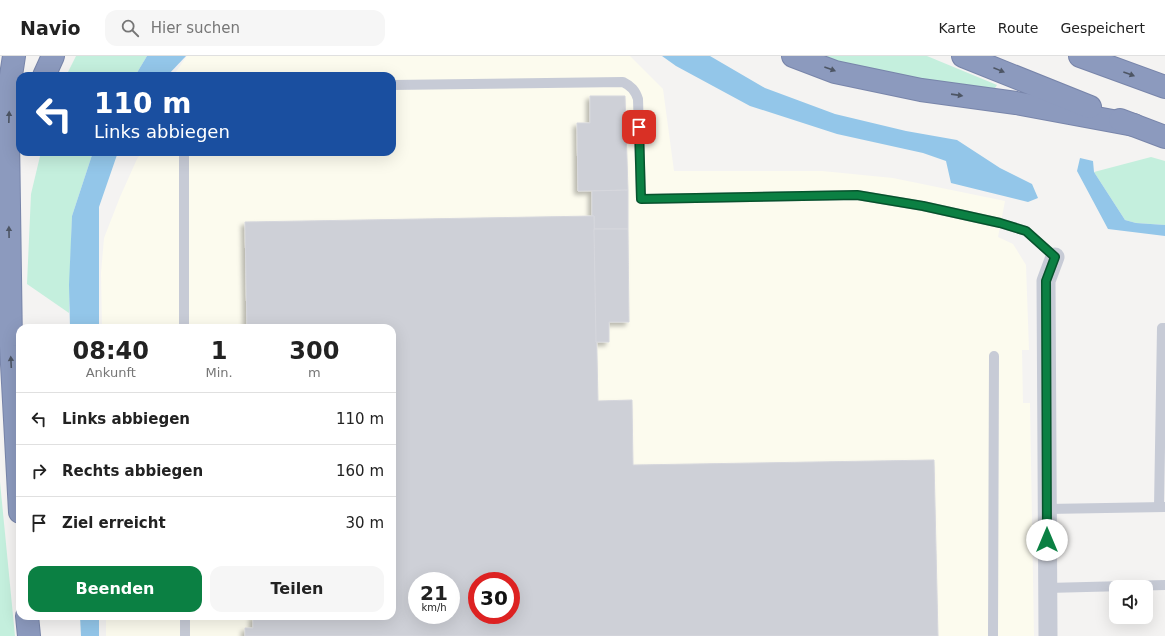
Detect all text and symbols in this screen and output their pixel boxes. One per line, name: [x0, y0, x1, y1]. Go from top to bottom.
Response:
search box: [105, 10, 385, 46]
text: Navio: [20, 17, 81, 39]
icon: search: [119, 17, 141, 39]
text: Hier suchen: [151, 19, 240, 37]
text: Karte: [938, 20, 976, 36]
text: Route: [998, 20, 1038, 36]
text: Gespeichert: [1060, 20, 1145, 36]
one-way arrow: [824, 67, 836, 73]
one-way arrow: [994, 68, 1006, 74]
one-way arrow: [1123, 71, 1135, 77]
text: 110 m: [94, 87, 191, 120]
icon: left: [28, 88, 80, 140]
one-way arrow: [951, 92, 963, 98]
one-way arrow: [6, 110, 12, 123]
pin: [622, 110, 656, 144]
icon: arrive: [628, 116, 650, 138]
text: Links abbiegen: [94, 121, 230, 142]
one-way arrow: [6, 225, 12, 238]
text: 08:40: [73, 337, 149, 365]
text: 1: [211, 337, 227, 365]
text: 300: [289, 337, 339, 365]
one-way arrow: [8, 356, 15, 368]
text: Ankunft: [86, 365, 136, 380]
text: Min.: [206, 365, 233, 380]
text: m: [308, 365, 321, 380]
icon: left: [28, 408, 50, 430]
text: Links abbiegen: [62, 410, 190, 428]
text: 110 m: [336, 410, 384, 428]
icon: right: [28, 460, 50, 482]
text: Rechts abbiegen: [62, 462, 203, 480]
text: 160 m: [336, 462, 384, 480]
icon: arrive: [28, 512, 50, 534]
text: Ziel erreicht: [62, 514, 166, 532]
text: 30 m: [346, 514, 384, 532]
position arrow: [1026, 519, 1068, 561]
button: Beenden: [28, 566, 202, 612]
button: Teilen: [210, 566, 384, 612]
speed limit sign: 30: [468, 572, 520, 624]
map controls: [1109, 580, 1153, 624]
button: sound: [1109, 580, 1153, 624]
text: 21: [420, 581, 448, 605]
text: km/h: [421, 602, 447, 613]

